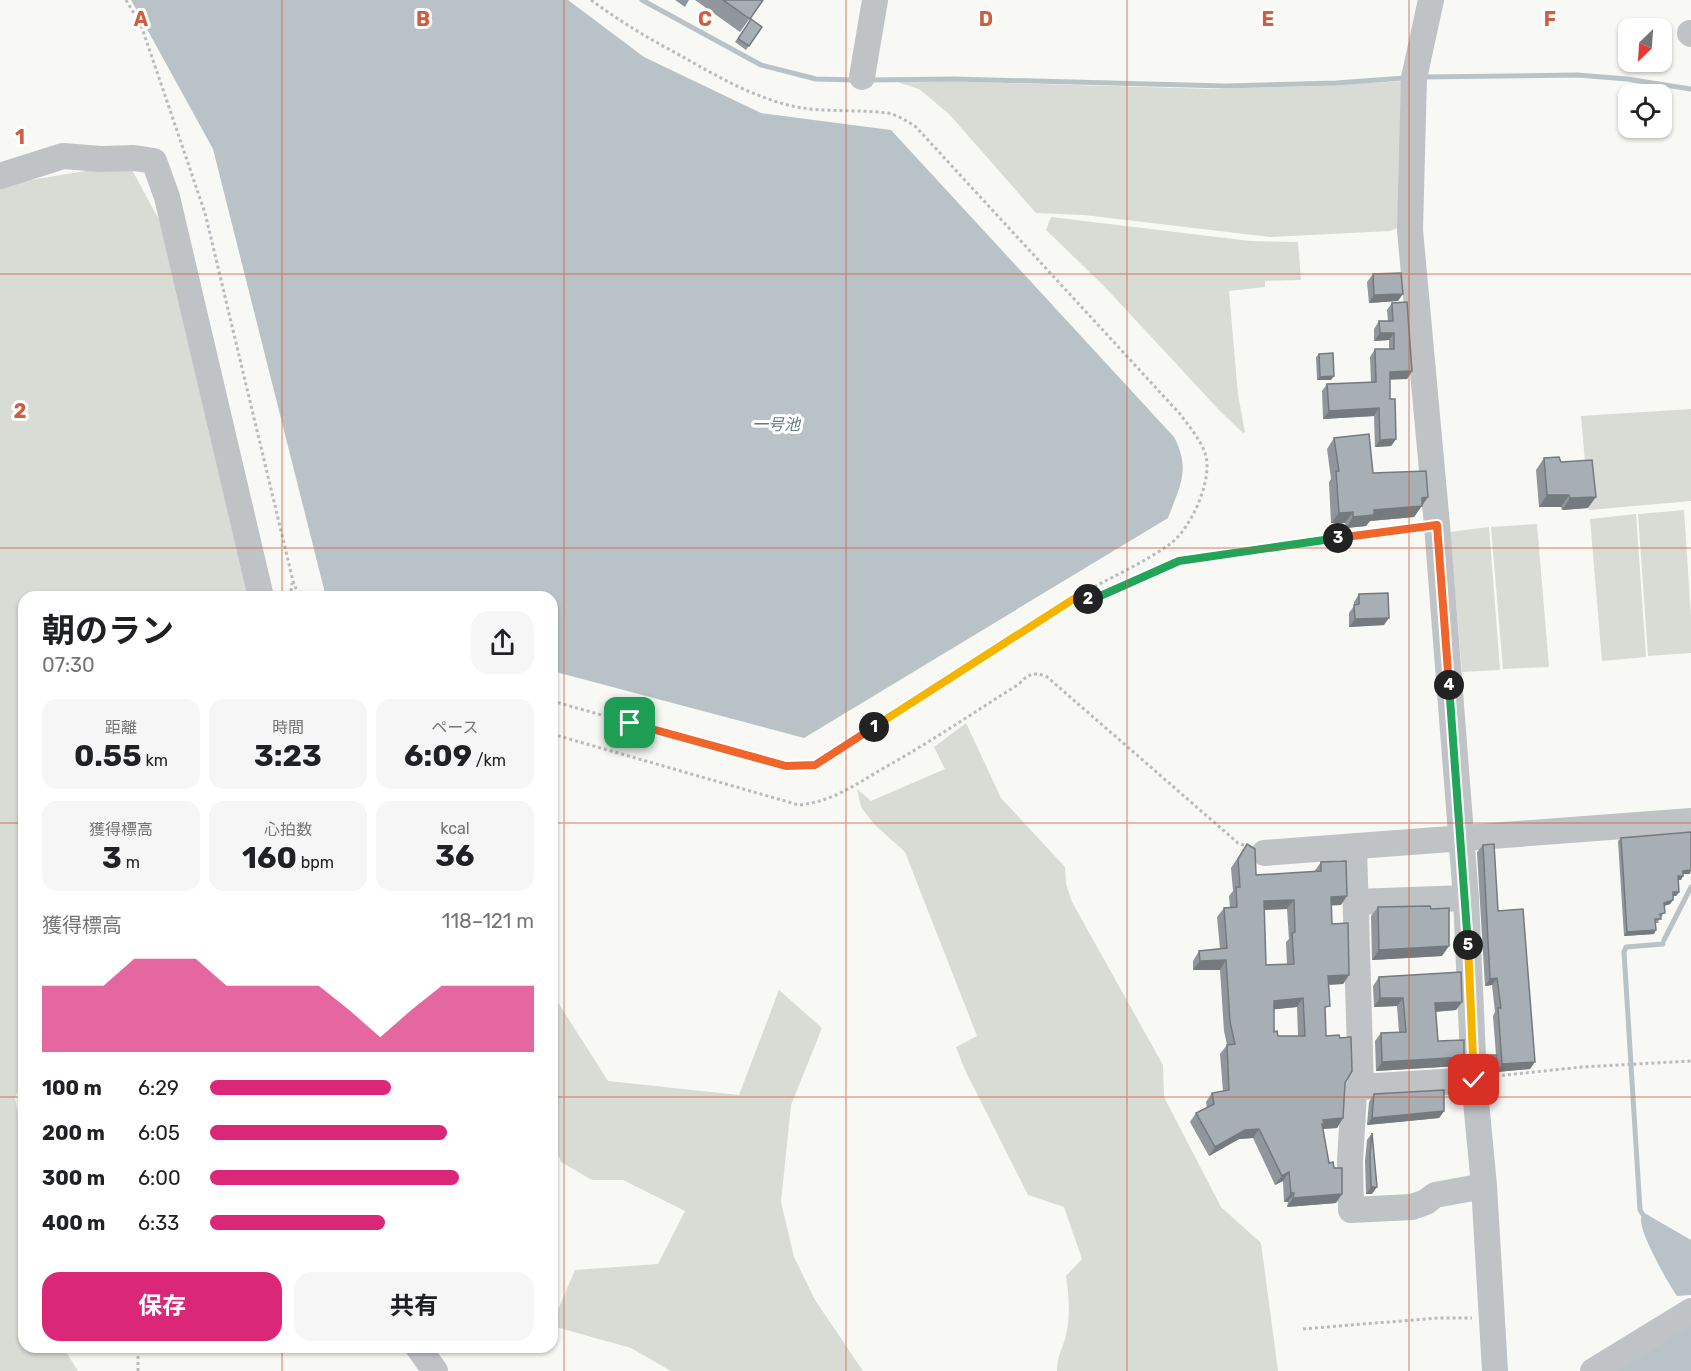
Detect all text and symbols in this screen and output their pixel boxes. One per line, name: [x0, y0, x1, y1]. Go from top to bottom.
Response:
text: A: [134, 7, 149, 31]
text: B: [416, 7, 430, 31]
text: C: [698, 7, 712, 31]
text: D: [979, 7, 993, 31]
text: E: [1262, 7, 1274, 31]
text: F: [1544, 7, 1556, 31]
north arrow: [1618, 18, 1672, 72]
map controls: [1618, 18, 1672, 138]
button: locate: [1618, 84, 1672, 138]
text: 1: [15, 125, 25, 149]
text: 2: [14, 399, 27, 423]
water label: 一号池: [752, 415, 802, 434]
pin: 3: [1323, 523, 1353, 553]
text: 3: [1333, 528, 1343, 547]
pin: 2: [1073, 584, 1103, 614]
text: 2: [1083, 589, 1093, 608]
text: 朝のラン: [42, 611, 174, 650]
button: share: [471, 611, 534, 674]
text: 07:30: [42, 653, 95, 677]
pin: 4: [1434, 670, 1464, 700]
text: 4: [1444, 675, 1454, 694]
pin: [604, 697, 655, 748]
icon: arrive: [613, 706, 646, 739]
pin: 1: [859, 712, 889, 742]
text: 1: [870, 717, 878, 736]
text: 距離: [105, 718, 137, 737]
text: 時間: [272, 718, 304, 737]
text: ペース: [431, 718, 479, 737]
text: 0.55: [74, 738, 142, 774]
text: 3:23: [254, 738, 322, 774]
text: 6:09: [404, 738, 472, 774]
text: km: [142, 751, 168, 770]
text: /km: [472, 751, 506, 770]
text: kcal: [440, 819, 470, 838]
text: 獲得標高: [89, 820, 153, 839]
text: 心拍数: [264, 820, 312, 839]
text: 36: [435, 838, 475, 874]
text: 3: [102, 840, 122, 876]
text: 160: [242, 840, 297, 876]
text: m: [122, 853, 140, 872]
text: bpm: [297, 853, 334, 872]
text: 118–121 m: [442, 909, 534, 933]
text: 獲得標高: [42, 913, 122, 937]
pin: 5: [1453, 930, 1483, 960]
text: 5: [1463, 935, 1473, 954]
pin: [1448, 1054, 1499, 1105]
icon: check: [1457, 1063, 1490, 1096]
text: 100 m: [42, 1076, 102, 1100]
text: 6:29: [138, 1076, 179, 1100]
text: 200 m: [42, 1121, 105, 1145]
text: 6:05: [138, 1121, 180, 1145]
text: 300 m: [42, 1166, 105, 1190]
text: 6:00: [138, 1166, 181, 1190]
text: 400 m: [42, 1211, 105, 1235]
text: 6:33: [138, 1211, 179, 1235]
button: 保存: [42, 1272, 282, 1341]
button: 共有: [294, 1272, 534, 1341]

